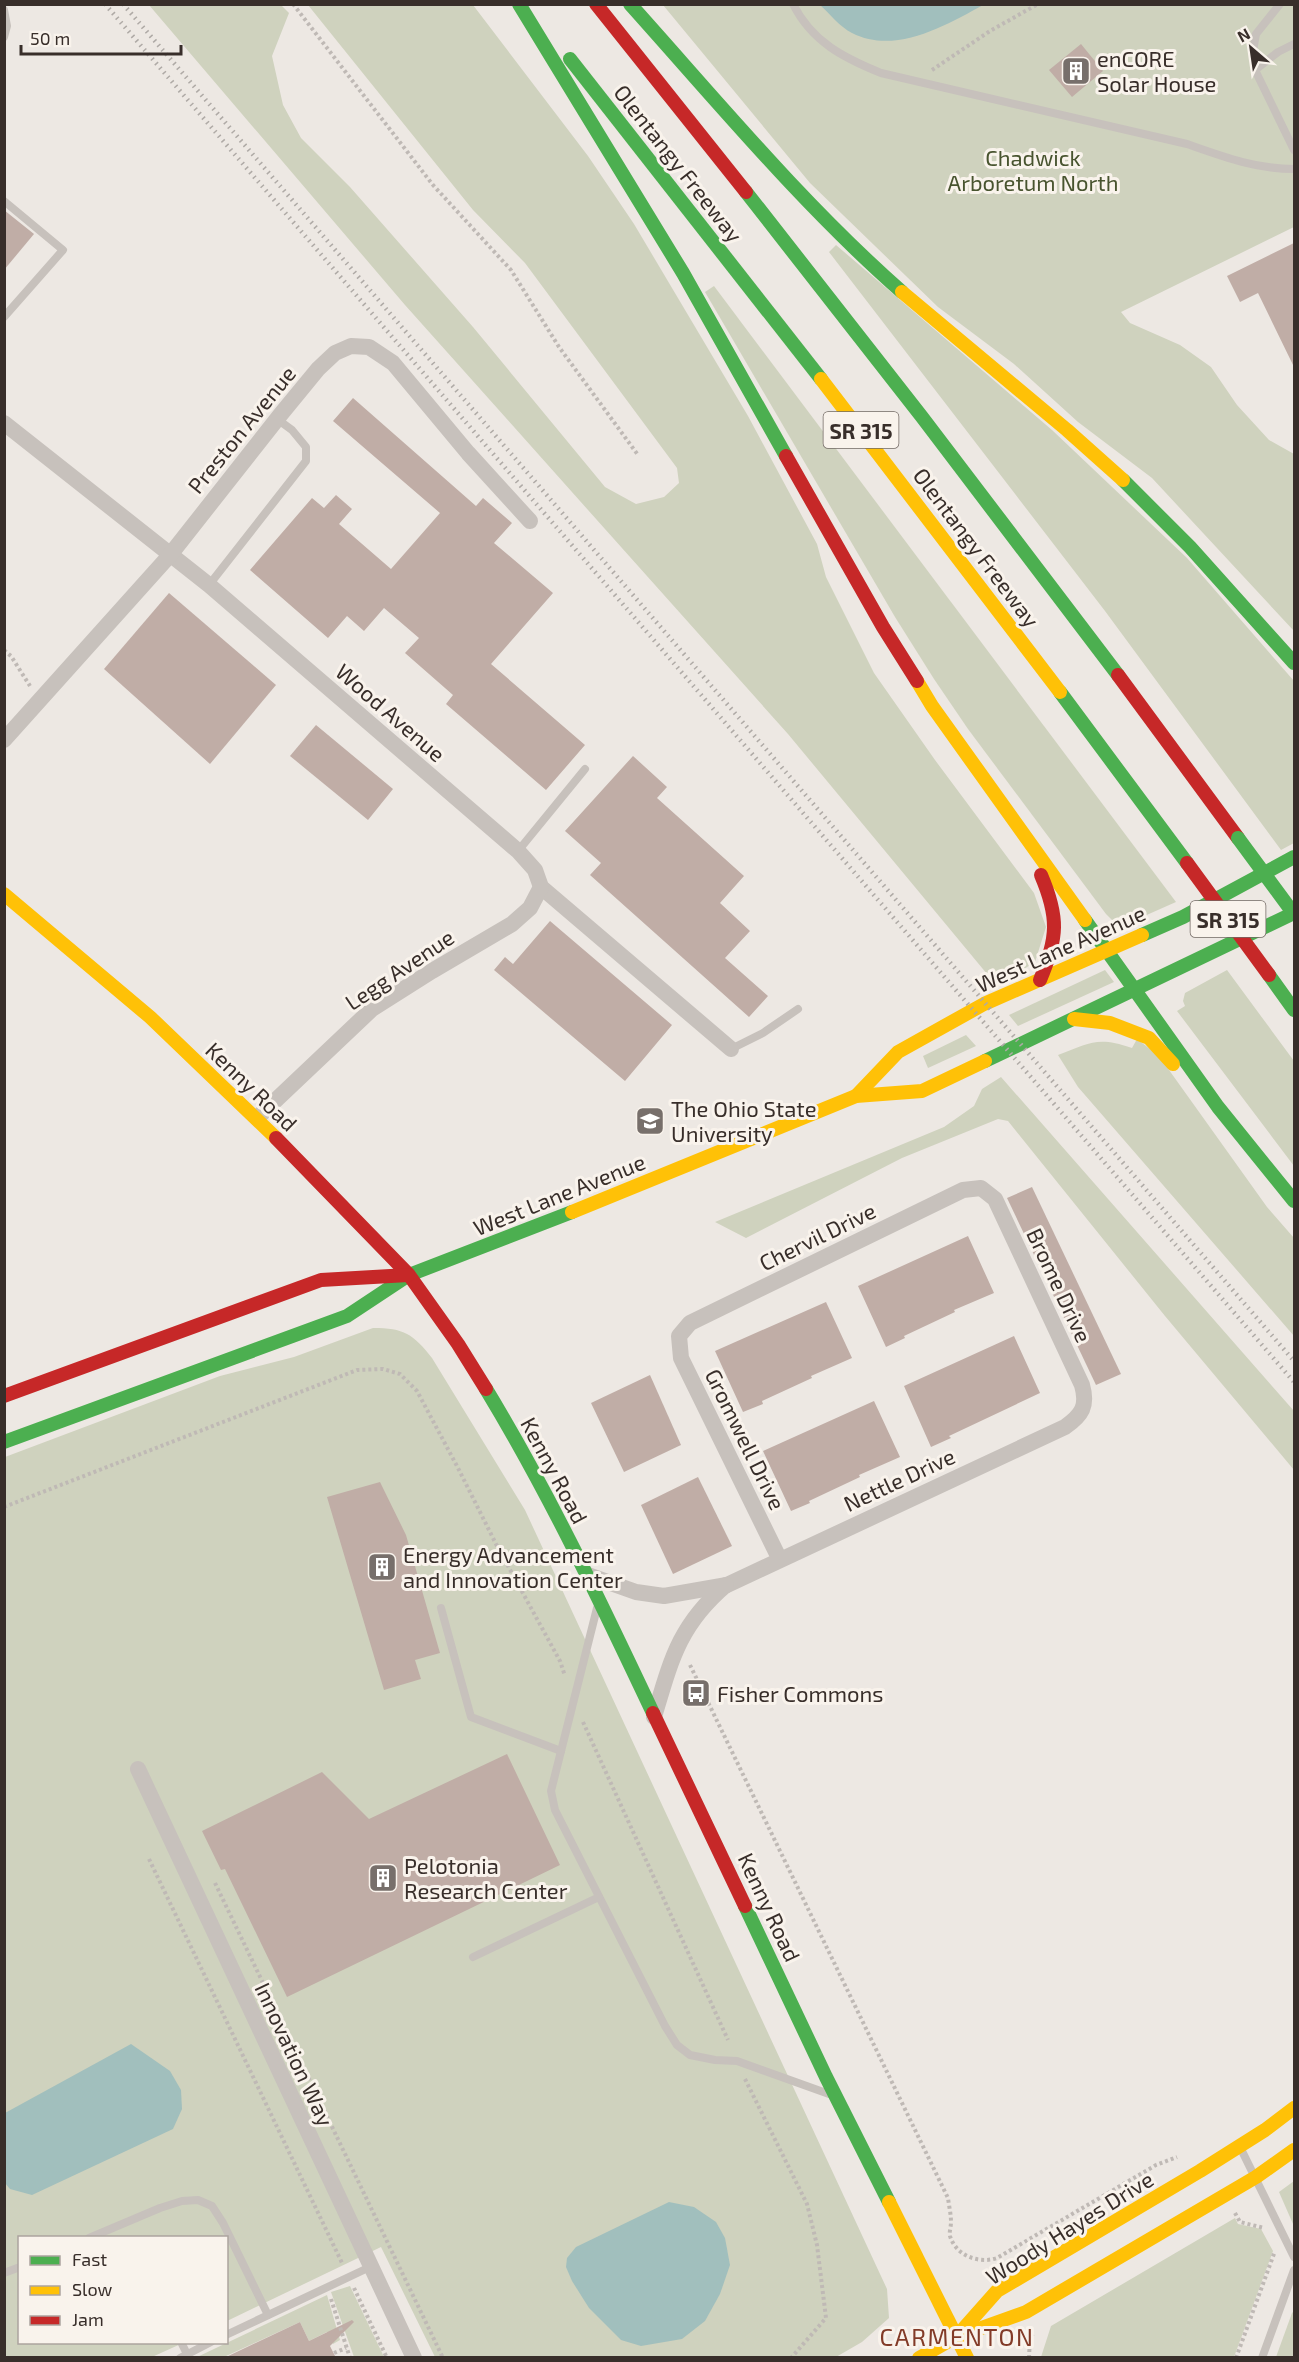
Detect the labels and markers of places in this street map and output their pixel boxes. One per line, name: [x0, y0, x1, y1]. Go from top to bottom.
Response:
place label: enCORE Solar House: [1097, 45, 1216, 96]
building icon: enCORE Solar House: [1060, 55, 1092, 87]
place label: The Ohio State University: [671, 1095, 817, 1146]
school or university icon: The Ohio State University: [634, 1105, 666, 1137]
place label: Energy Advancement and Innovation Center: [403, 1541, 623, 1592]
building icon: Energy Advancement and Innovation Center: [366, 1551, 398, 1583]
bus stop icon: Fisher Commons: [680, 1677, 712, 1709]
place label: Fisher Commons: [717, 1680, 883, 1706]
place label: Pelotonia Research Center: [404, 1852, 568, 1903]
building icon: Pelotonia Research Center: [367, 1862, 399, 1894]

